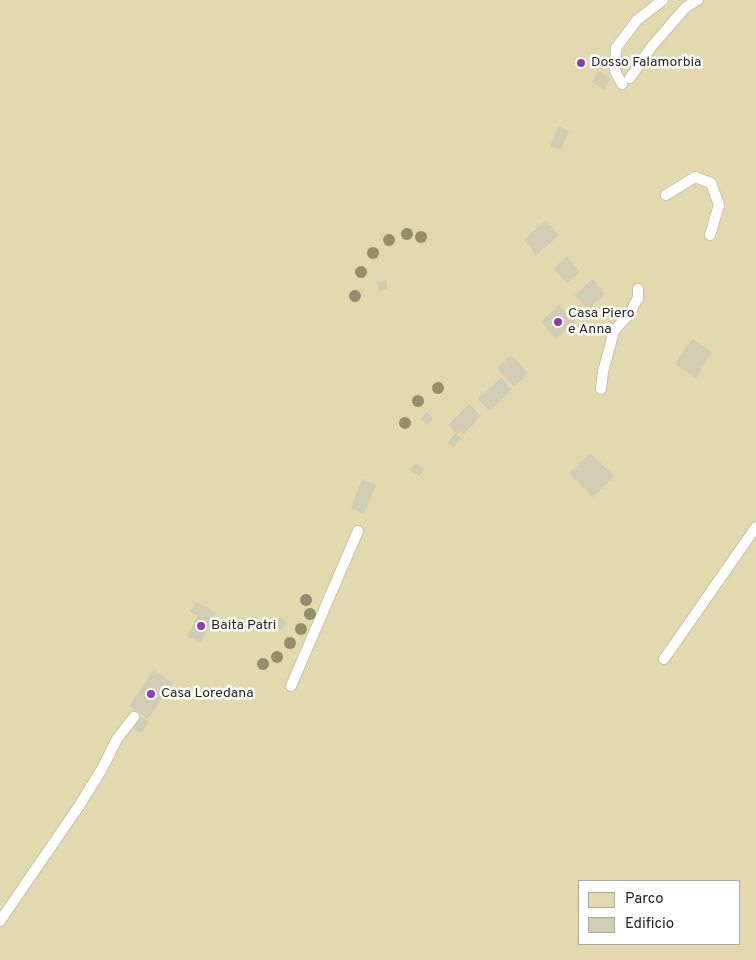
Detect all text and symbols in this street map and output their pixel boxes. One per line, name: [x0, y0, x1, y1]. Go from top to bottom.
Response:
place label: Dosso Falamorbia: [591, 55, 701, 71]
marker: Dosso Falamorbia: [575, 57, 587, 69]
place label: Casa Piero e Anna: [568, 306, 634, 338]
marker: Casa Piero e Anna: [552, 316, 564, 328]
place label: Baita Patri: [211, 618, 276, 634]
marker: Baita Patri: [195, 620, 207, 632]
place label: Casa Loredana: [161, 686, 254, 702]
marker: Casa Loredana: [145, 688, 157, 700]
legend: [578, 880, 741, 945]
text: Parco: [625, 890, 664, 909]
text: Edificio: [625, 915, 674, 934]

